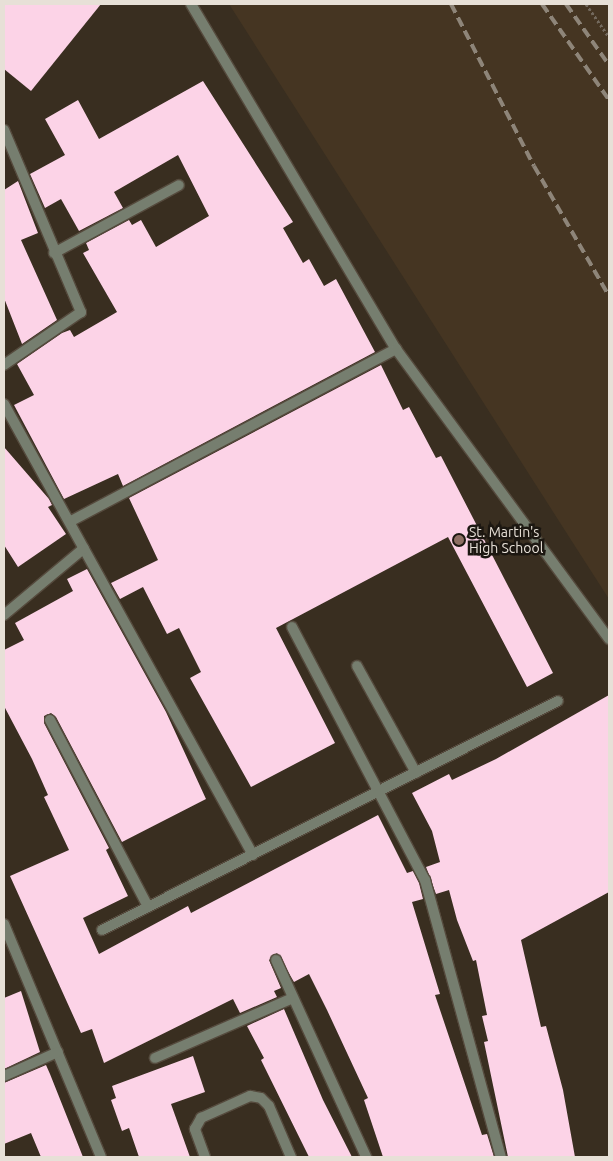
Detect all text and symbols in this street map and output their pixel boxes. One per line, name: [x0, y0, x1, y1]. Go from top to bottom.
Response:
place label: St. Martin's High School: [469, 524, 543, 556]
marker: St. Martin's High School: [453, 534, 465, 546]

